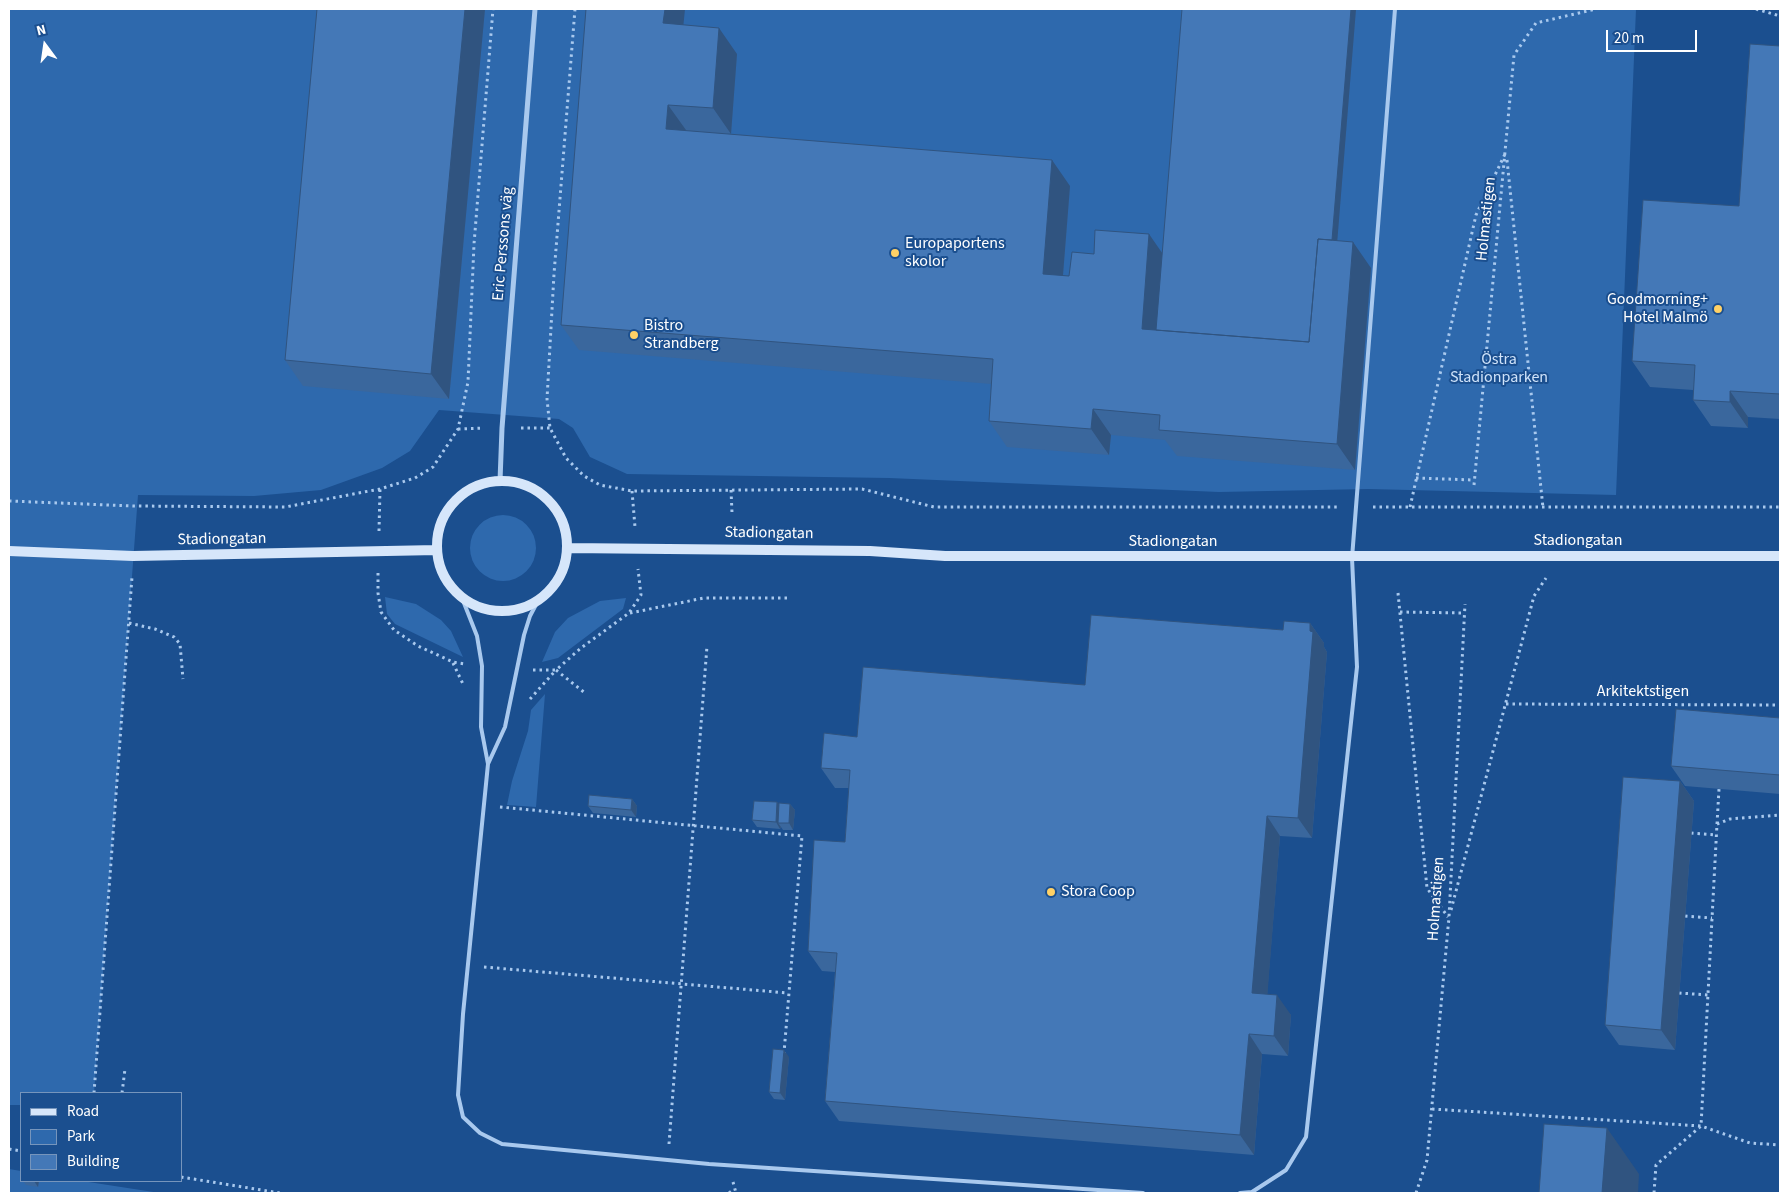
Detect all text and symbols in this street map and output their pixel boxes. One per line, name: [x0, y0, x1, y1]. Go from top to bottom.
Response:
north arrow: [20, 20, 70, 70]
text: N: [34, 20, 48, 41]
scale bar: [1609, 20, 1700, 52]
text: 20 m: [1614, 28, 1644, 49]
street label: Holmastigen: [1473, 176, 1501, 262]
street label: Eric Perssons väg: [489, 186, 519, 302]
place label: Europaportens skolor: [905, 234, 1005, 272]
marker: Europaportens skolor: [889, 247, 901, 259]
place label: Goodmorning+ Hotel Malmö: [1607, 290, 1708, 328]
marker: Goodmorning+ Hotel Malmö: [1712, 303, 1724, 315]
place label: Bistro Strandberg: [644, 316, 719, 354]
marker: Bistro Strandberg: [628, 329, 640, 341]
park label: Östra Stadionparken: [1450, 350, 1548, 388]
street label: Stadiongatan: [724, 524, 814, 544]
street label: Stadiongatan: [177, 530, 267, 550]
street label: Stadiongatan: [1533, 531, 1623, 551]
street label: Stadiongatan: [1128, 532, 1218, 552]
street label: Arkitektstigen: [1597, 682, 1689, 702]
street label: Holmastigen: [1424, 856, 1450, 942]
place label: Stora Coop: [1061, 882, 1135, 902]
marker: Stora Coop: [1045, 886, 1057, 898]
legend: [20, 1092, 182, 1182]
text: Road: [67, 1101, 99, 1122]
text: Park: [67, 1126, 95, 1147]
text: Building: [67, 1151, 119, 1172]

